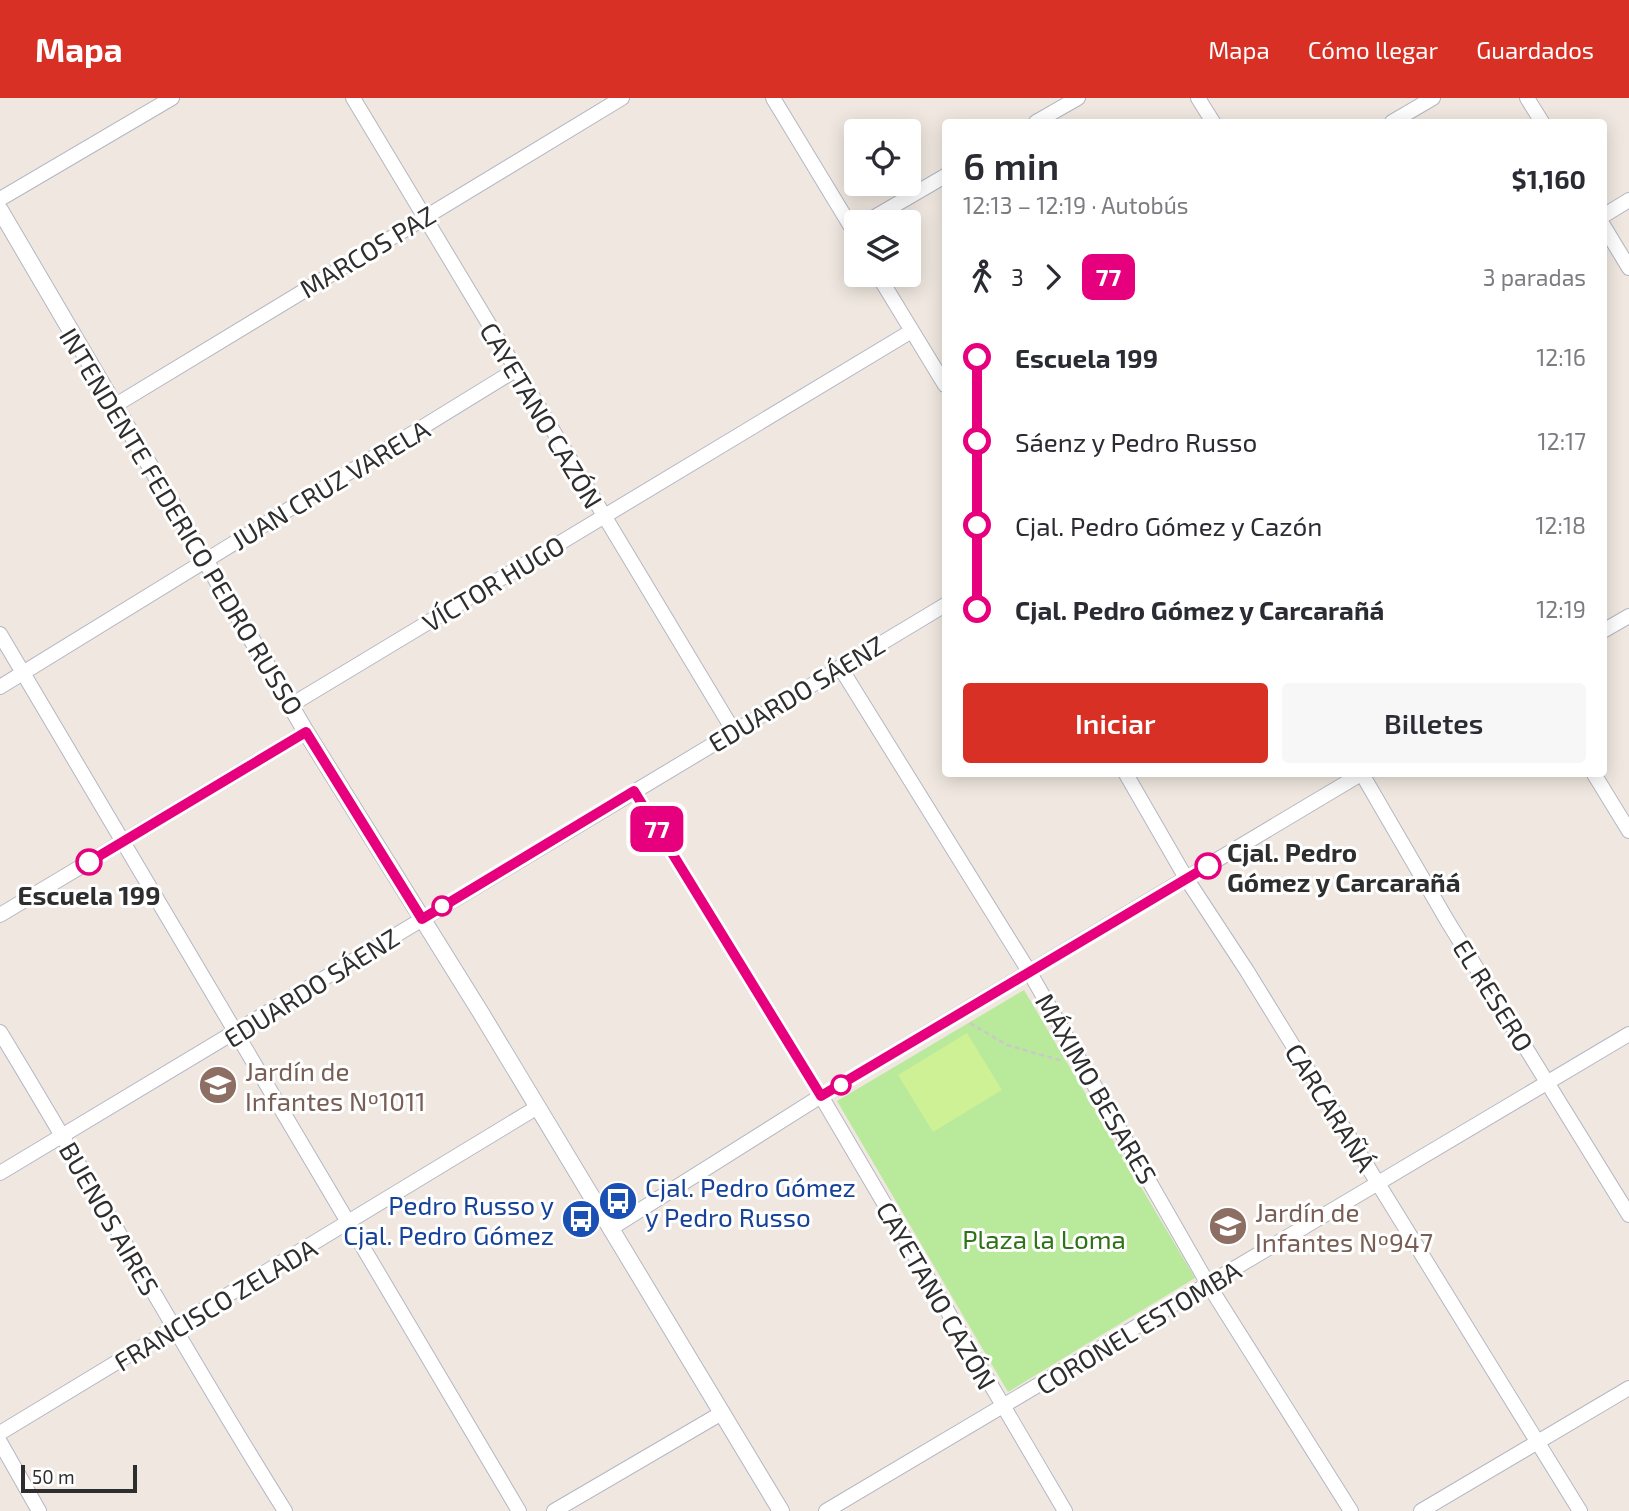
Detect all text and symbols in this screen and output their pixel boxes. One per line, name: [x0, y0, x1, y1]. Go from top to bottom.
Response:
text: Mapa: [35, 29, 123, 69]
text: Mapa: [1208, 35, 1270, 64]
text: Cómo llegar: [1308, 35, 1438, 64]
text: Guardados: [1476, 35, 1594, 64]
map controls: [844, 119, 921, 287]
button: locate: [844, 119, 921, 196]
text: 6 min: [963, 142, 1059, 188]
text: $1,160: [1512, 163, 1586, 194]
text: 12:13 – 12:19 · Autobús: [963, 191, 1188, 219]
street label: MARCOS PAZ: [294, 198, 440, 304]
button: layers: [844, 210, 921, 287]
icon: walk: [963, 258, 1001, 296]
icon: forward: [1034, 258, 1072, 296]
text: 77: [1096, 262, 1121, 291]
text: 3: [1011, 263, 1024, 291]
text: 3 paradas: [1483, 263, 1586, 291]
street label: CAYETANO CAZÓN: [474, 316, 610, 514]
street label: INTENDENTE FEDERICO PEDRO RUSSO: [54, 322, 310, 720]
text: Escuela 199: [1015, 342, 1158, 373]
text: 12:16: [1536, 343, 1586, 371]
street label: JUAN CRUZ VARELA: [225, 413, 435, 555]
text: Sáenz y Pedro Russo: [1015, 426, 1257, 457]
text: 12:17: [1538, 427, 1586, 455]
text: Cjal. Pedro Gómez y Cazón: [1015, 510, 1322, 541]
text: 12:18: [1535, 511, 1586, 539]
street label: VÍCTOR HUGO: [417, 529, 569, 637]
text: Cjal. Pedro Gómez y Carcarañá: [1015, 594, 1384, 625]
text: 12:19: [1536, 595, 1586, 623]
street label: EDUARDO SÁENZ: [702, 628, 890, 758]
button: Iniciar: [963, 683, 1268, 763]
button: Billetes: [1282, 683, 1586, 763]
line badge: 77: [626, 806, 688, 852]
text: 77: [644, 814, 670, 843]
place label: Cjal. Pedro Gómez y Carcarañá: [1227, 836, 1461, 898]
marker: Escuela 199: [76, 849, 102, 875]
marker: Cjal. Pedro Gómez y Carcarañá: [1195, 853, 1221, 879]
place label: Escuela 199: [17, 879, 161, 910]
unlabelled marker: [432, 896, 452, 916]
street label: EDUARDO SÁENZ: [218, 921, 404, 1053]
street label: EL RESERO: [1447, 933, 1541, 1057]
street label: MÁXIMO BESARES: [1030, 987, 1164, 1189]
street label: CARCARAÑÁ: [1279, 1037, 1383, 1177]
place label: Jardín de Infantes Nº1011: [245, 1055, 426, 1116]
school or university icon: Jardín de Infantes Nº1011: [197, 1064, 239, 1106]
unlabelled marker: [831, 1075, 851, 1095]
street label: BUENOS AIRES: [54, 1136, 166, 1300]
place label: Cjal. Pedro Gómez y Pedro Russo: [645, 1171, 856, 1232]
bus stop icon: Cjal. Pedro Gómez y Pedro Russo: [597, 1180, 639, 1222]
place label: Pedro Russo y Cjal. Pedro Gómez: [343, 1189, 554, 1250]
street label: CAYETANO CAZÓN: [871, 1196, 1003, 1394]
place label: Jardín de Infantes Nº947: [1255, 1196, 1433, 1257]
bus stop icon: Pedro Russo y Cjal. Pedro Gómez: [560, 1198, 602, 1240]
school or university icon: Jardín de Infantes Nº947: [1207, 1205, 1249, 1247]
park label: Plaza la Loma: [962, 1223, 1126, 1254]
street label: FRANCISCO ZELADA: [108, 1231, 322, 1377]
street label: CORONEL ESTOMBA: [1030, 1254, 1246, 1400]
scale bar: [21, 1462, 136, 1494]
text: 50 m: [32, 1465, 75, 1488]

